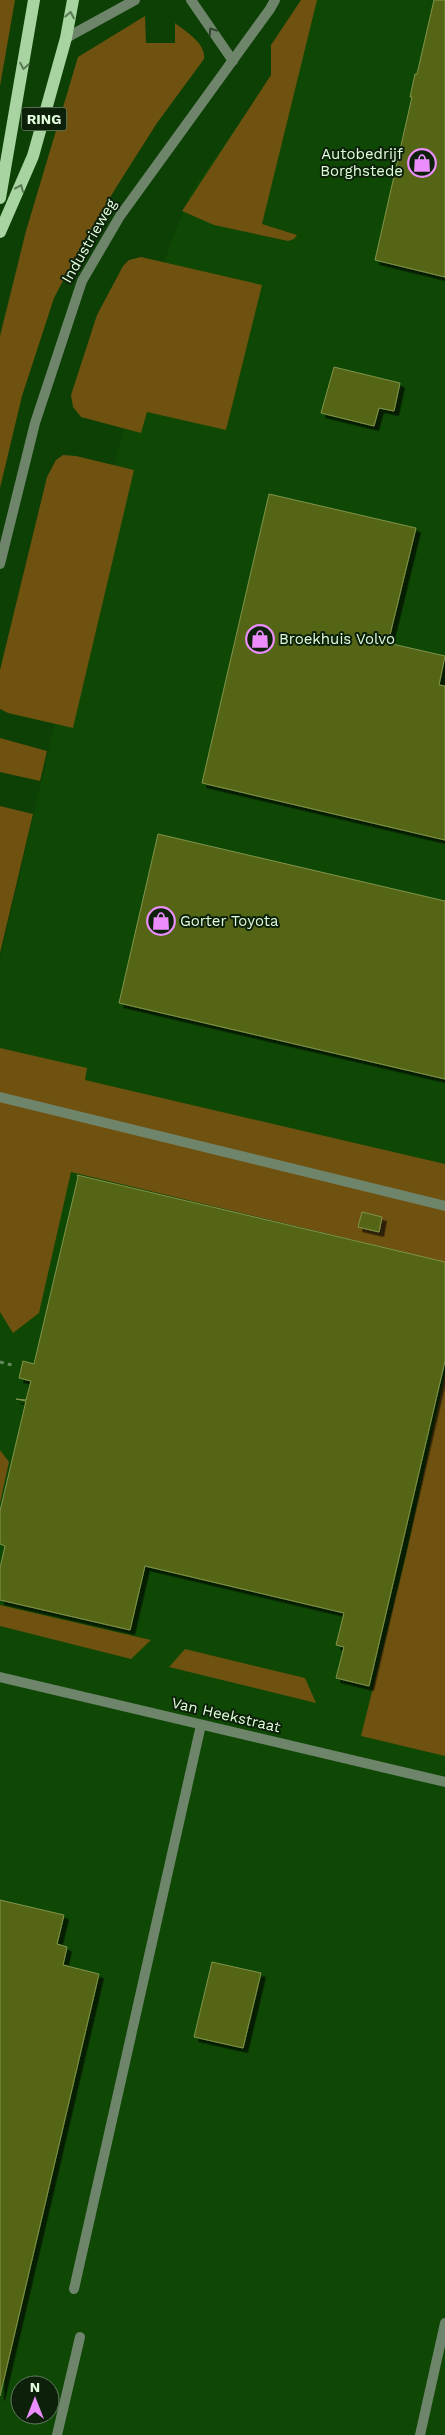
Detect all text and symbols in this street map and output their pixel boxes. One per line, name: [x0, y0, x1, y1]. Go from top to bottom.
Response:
one-way arrow: [64, 11, 75, 20]
one-way arrow: [209, 27, 218, 36]
one-way arrow: [19, 61, 29, 70]
road number: RING: [22, 108, 66, 130]
place label: Autobedrijf Borghstede: [320, 145, 403, 180]
shop icon: Autobedrijf Borghstede: [407, 148, 437, 178]
one-way arrow: [13, 184, 24, 193]
street label: Industrieweg: [58, 196, 120, 286]
shop icon: Broekhuis Volvo: [245, 624, 275, 654]
place label: Broekhuis Volvo: [279, 630, 395, 648]
shop icon: Gorter Toyota: [146, 906, 176, 936]
place label: Gorter Toyota: [180, 912, 279, 930]
street label: Van Heekstraat: [170, 1694, 283, 1736]
north arrow: [10, 2375, 60, 2425]
text: N: [30, 2379, 40, 2395]

